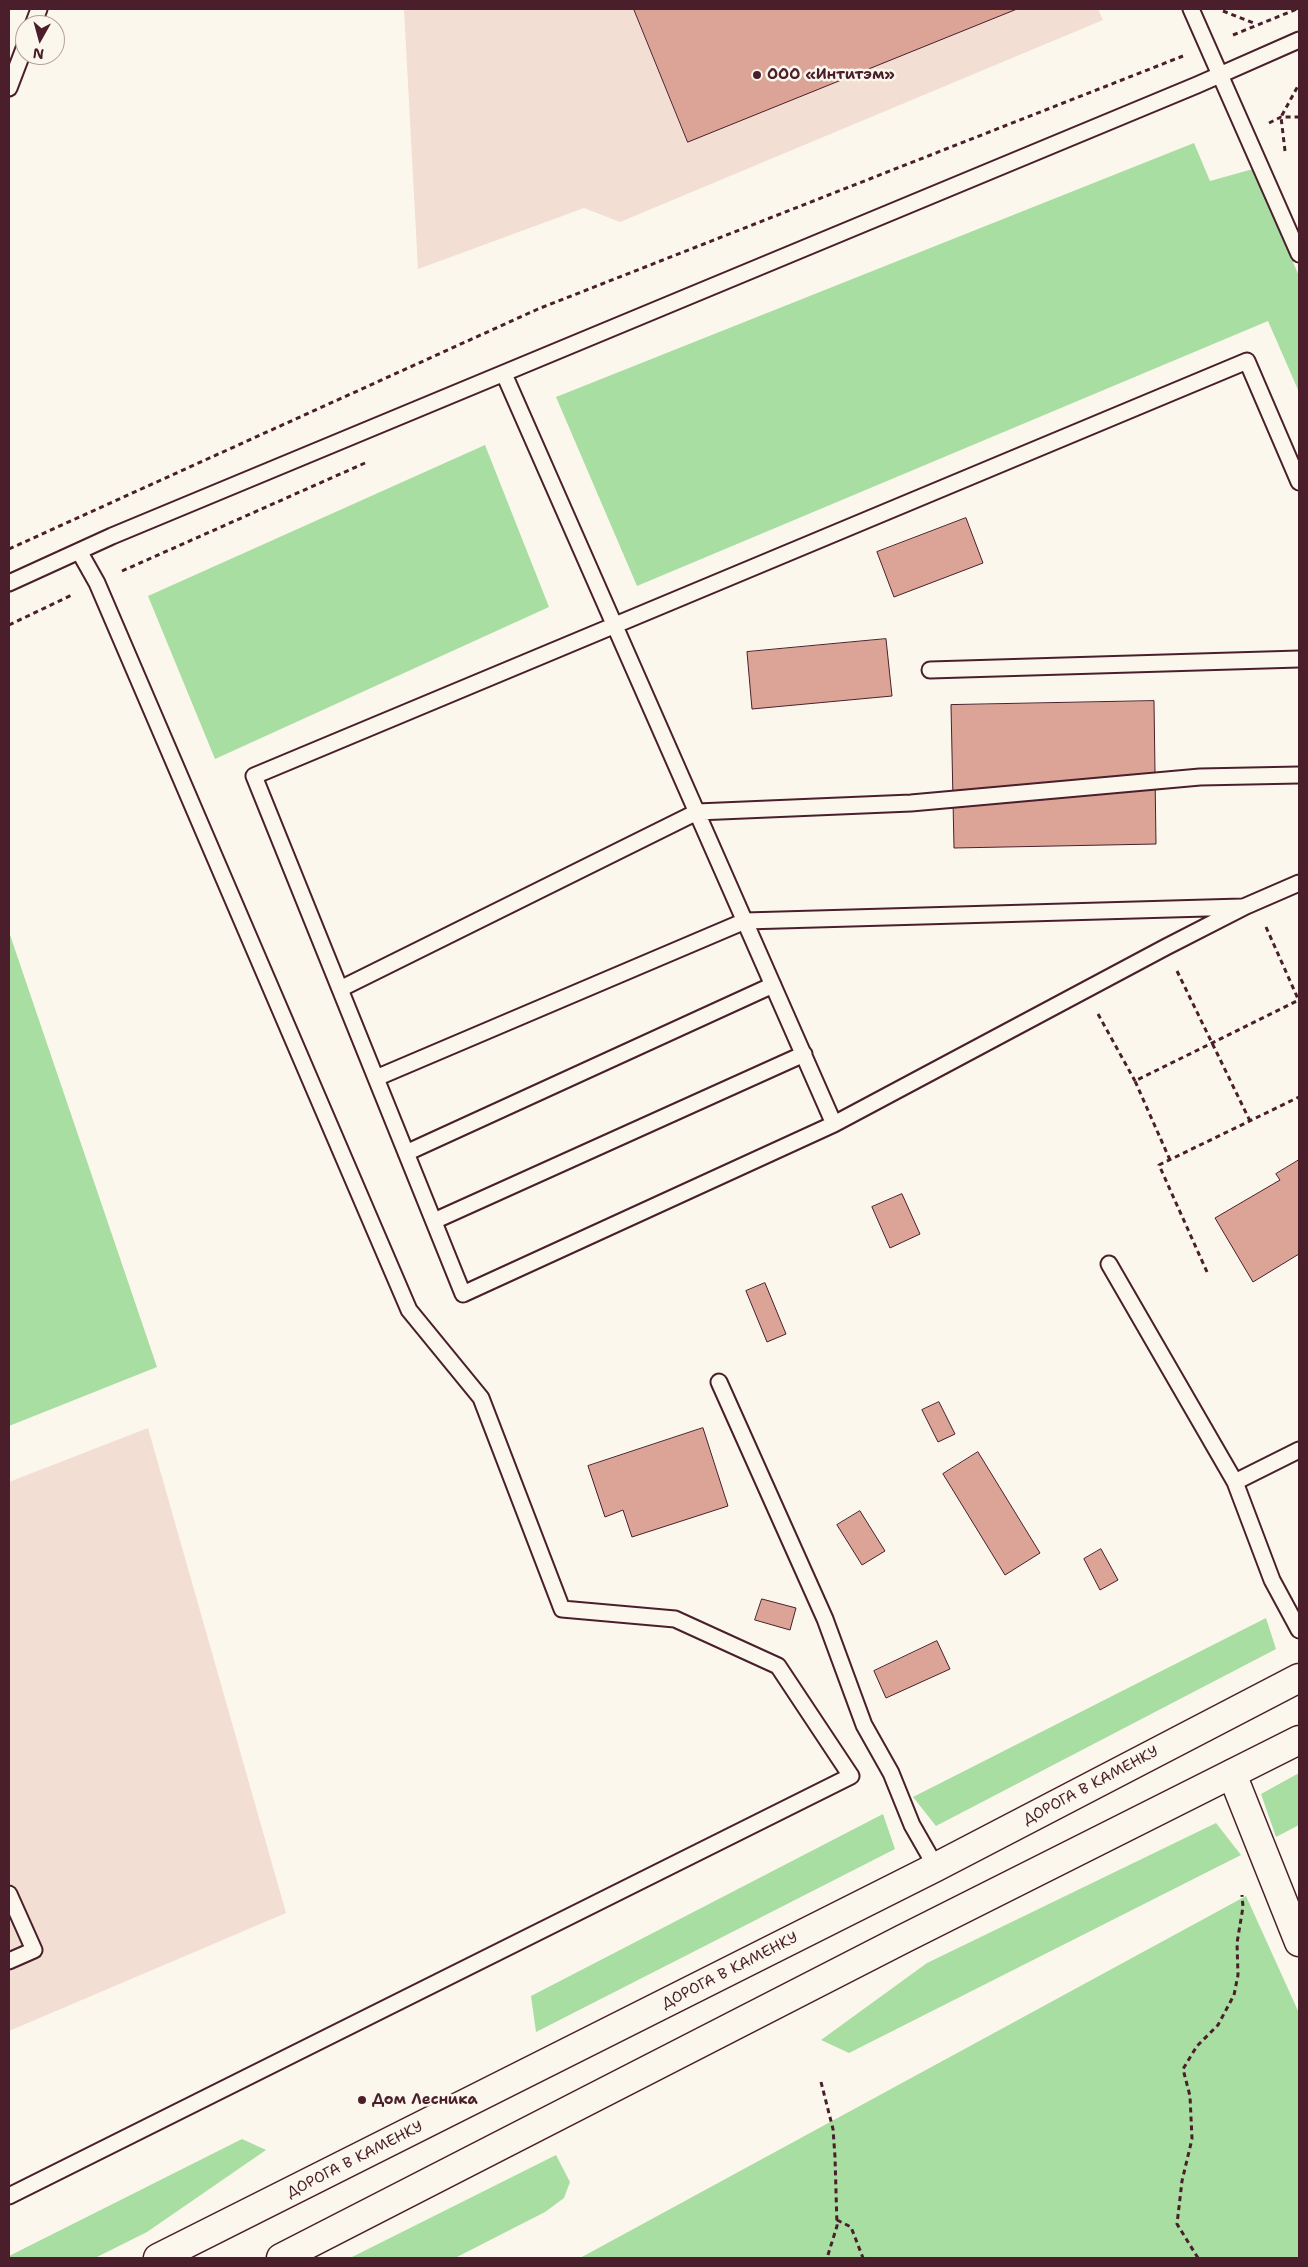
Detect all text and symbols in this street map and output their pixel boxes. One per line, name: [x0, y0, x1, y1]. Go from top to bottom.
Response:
north arrow: [15, 15, 65, 65]
text: N: [32, 44, 45, 64]
place label: ООО «Интитэм»: [767, 66, 895, 84]
marker: ООО «Интитэм»: [751, 69, 763, 81]
street label: ДОРОГА В КАМЕНКУ: [1020, 1743, 1162, 1829]
street label: ДОРОГА В КАМЕНКУ: [659, 1929, 801, 2013]
place label: Дом Лесника: [372, 2091, 478, 2109]
marker: Дом Лесника: [356, 2094, 368, 2106]
street label: ДОРОГА В КАМЕНКУ: [284, 2118, 426, 2202]

